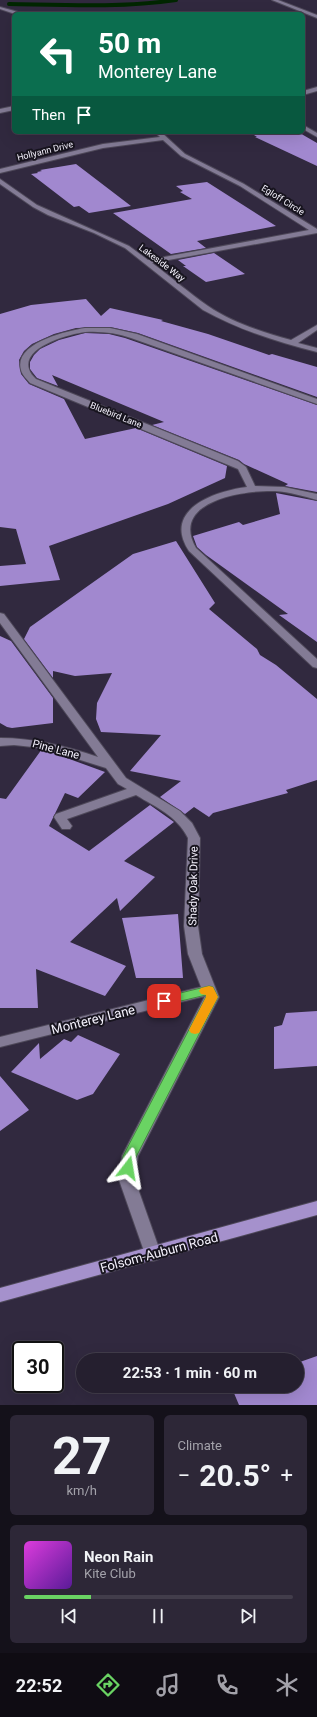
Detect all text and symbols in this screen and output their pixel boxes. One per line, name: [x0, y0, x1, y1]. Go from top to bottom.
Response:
text: 50 m: [98, 27, 161, 60]
icon: left: [32, 28, 84, 80]
text: Monterey Lane: [98, 61, 217, 82]
icon: arrive: [73, 104, 95, 126]
text: Then: [32, 106, 65, 124]
street label: Hollyann Drive: [16, 139, 74, 163]
street label: Egloff Circle: [260, 183, 306, 217]
street label: Lakeside Way: [137, 243, 187, 284]
street label: Bluebird Lane: [89, 400, 143, 430]
street label: Pine Lane: [31, 737, 81, 762]
street label: Shady Oak Drive: [186, 846, 201, 926]
pin: [147, 984, 181, 1018]
icon: arrive: [153, 990, 175, 1012]
street label: Monterey Lane: [50, 1002, 137, 1037]
position arrow: [107, 1147, 149, 1189]
street label: Folsom-Auburn Road: [99, 1230, 220, 1275]
speed limit sign: 30: [12, 1341, 64, 1393]
text: 22:53 · 1 min · 60 m: [123, 1364, 257, 1382]
text: 27: [52, 1426, 112, 1487]
text: Climate: [178, 1438, 222, 1453]
text: 20.5°: [199, 1458, 271, 1493]
text: −: [178, 1463, 190, 1488]
text: +: [281, 1463, 293, 1488]
text: km/h: [66, 1483, 97, 1498]
text: Neon Rain: [84, 1548, 153, 1566]
text: Kite Club: [84, 1566, 136, 1581]
icon: previous: [58, 1605, 80, 1627]
icon: pause: [147, 1605, 169, 1627]
icon: next: [237, 1605, 259, 1627]
icon: directions: [94, 1671, 122, 1699]
icon: music: [154, 1671, 182, 1699]
icon: phone: [213, 1671, 241, 1699]
icon: climate: [273, 1671, 301, 1699]
text: 22:52: [16, 1675, 62, 1696]

